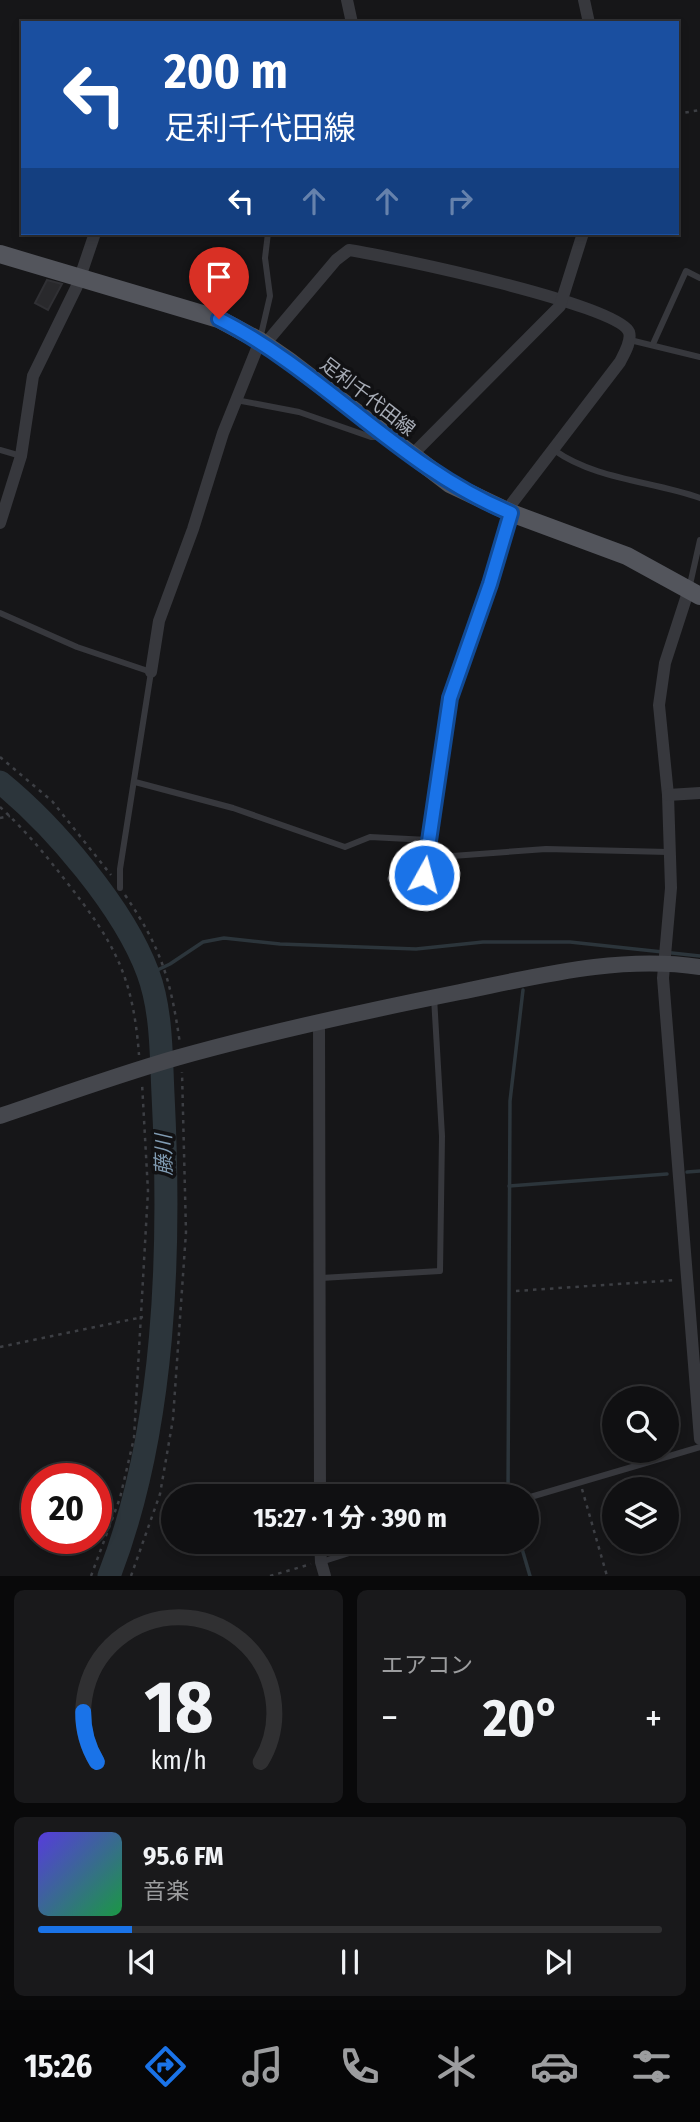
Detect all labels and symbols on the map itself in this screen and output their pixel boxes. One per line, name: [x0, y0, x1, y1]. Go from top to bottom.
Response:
pin: [189, 247, 249, 319]
street label: 足利千代田線: [316, 352, 420, 441]
position arrow: [387, 838, 461, 912]
water label: 藤川: [151, 1132, 177, 1176]
speed limit sign: 20: [21, 1463, 112, 1554]

